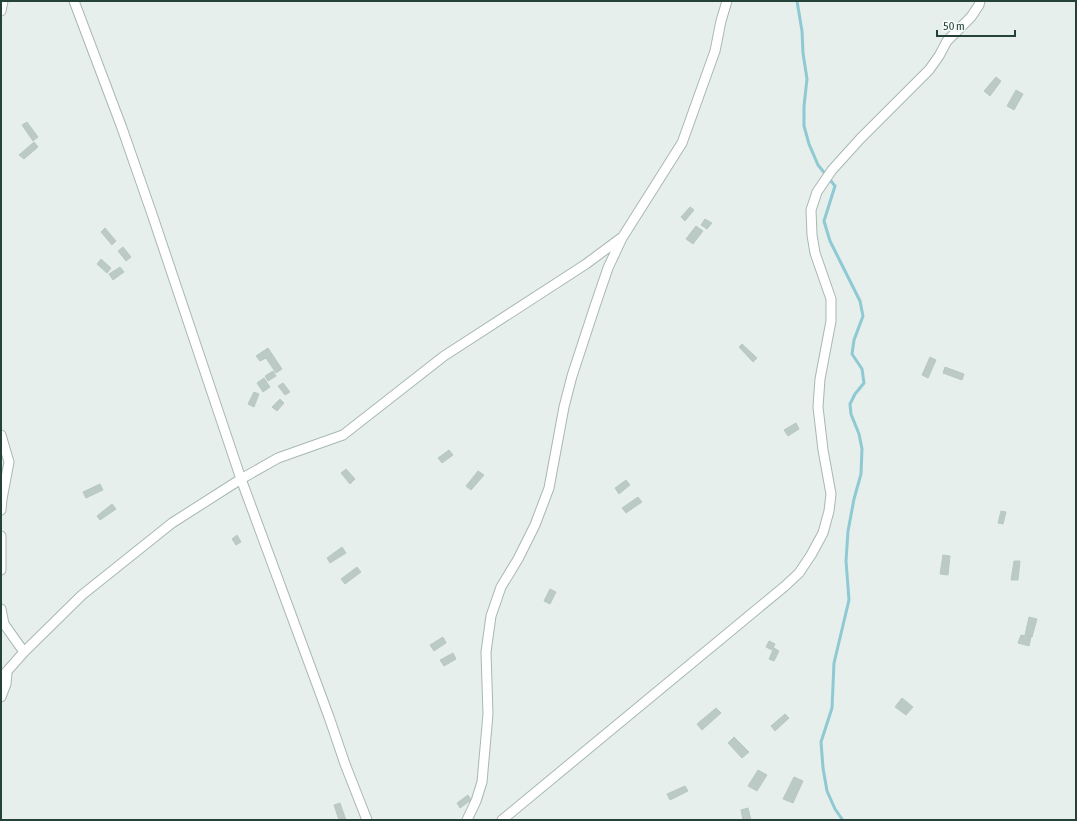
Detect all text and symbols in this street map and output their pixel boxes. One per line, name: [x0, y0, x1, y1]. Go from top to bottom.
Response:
scale bar: [937, 12, 1015, 38]
text: 50 m: [943, 19, 965, 33]

